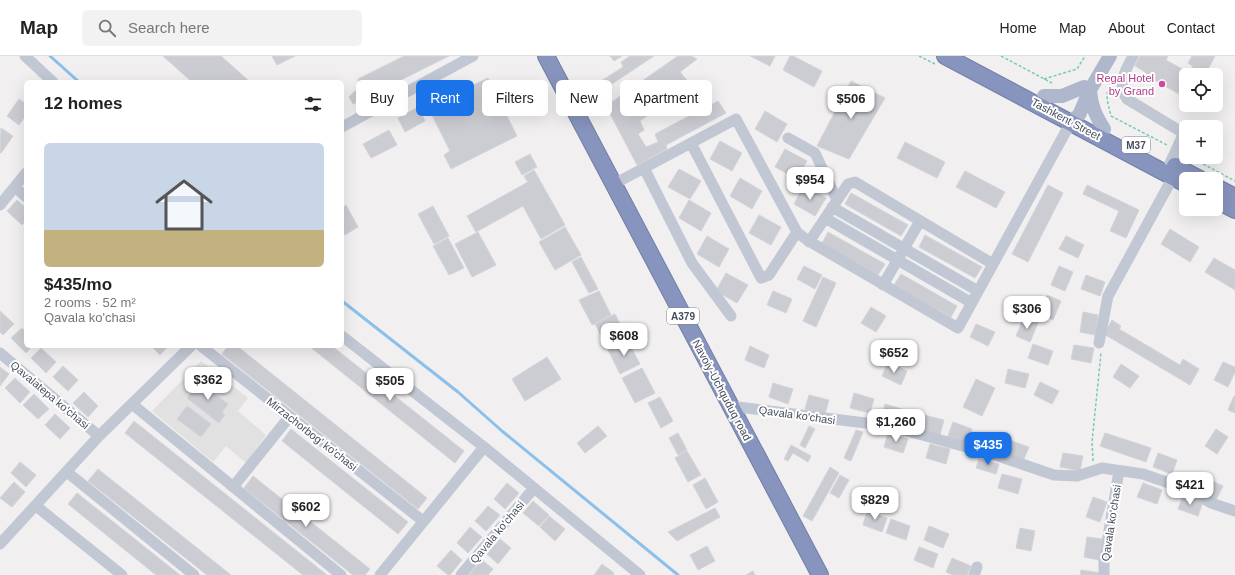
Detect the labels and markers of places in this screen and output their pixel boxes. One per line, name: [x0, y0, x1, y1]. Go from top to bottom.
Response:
place label: Regal Hotel by Grand: [1097, 72, 1154, 97]
marker: Regal Hotel by Grand: [1157, 79, 1167, 89]
pin: $506: [827, 86, 875, 120]
pin: $954: [786, 167, 834, 201]
pin: $306: [1003, 296, 1051, 330]
pin: $608: [600, 323, 648, 357]
pin: $652: [870, 340, 918, 374]
pin: $362: [184, 367, 232, 401]
pin: $505: [366, 368, 414, 402]
pin: $1,260: [863, 409, 929, 443]
pin: $435: [964, 432, 1012, 466]
pin: $421: [1166, 472, 1214, 506]
pin: $829: [851, 487, 899, 521]
pin: $602: [282, 494, 330, 528]

